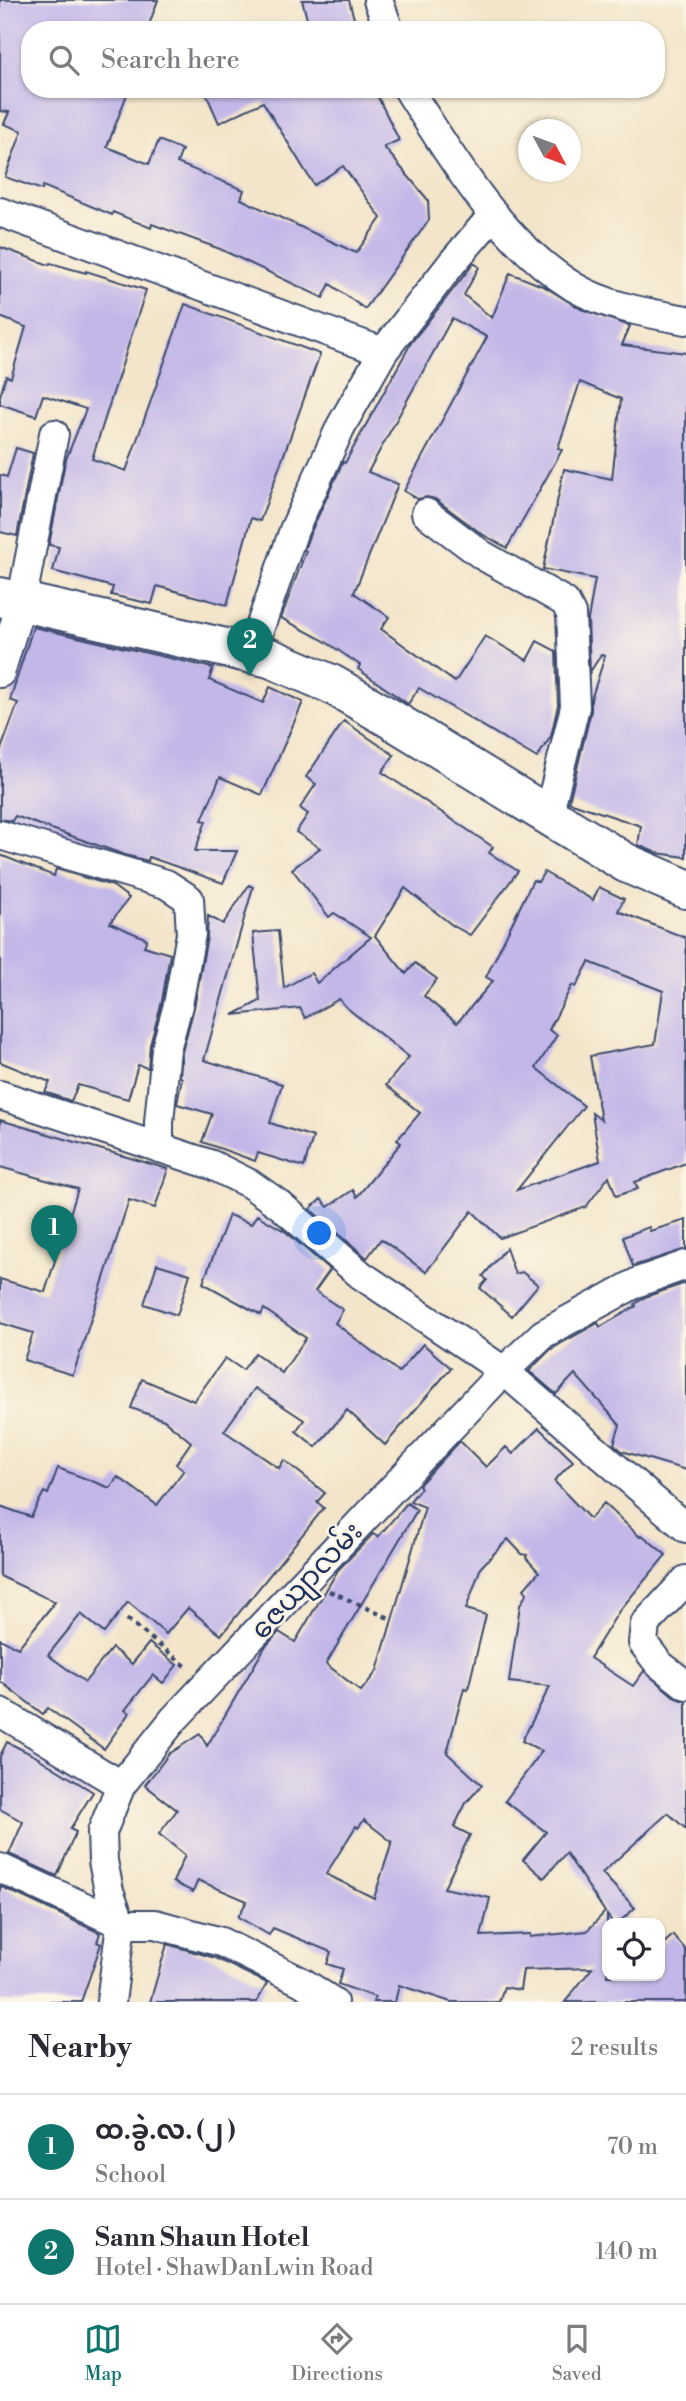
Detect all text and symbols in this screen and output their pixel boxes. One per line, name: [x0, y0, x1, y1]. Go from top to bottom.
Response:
search box: [21, 21, 665, 98]
icon: search: [45, 41, 83, 79]
text: Search here: [101, 44, 240, 76]
north arrow: [518, 119, 581, 182]
pin: 2: [227, 618, 273, 676]
pin: 1: [31, 1205, 77, 1263]
your location: [302, 1216, 336, 1250]
street label: ဇေယျာလမ်း: [242, 1514, 373, 1650]
map controls: [602, 1918, 665, 1981]
button: locate: [602, 1918, 665, 1981]
text: Nearby: [28, 2029, 132, 2067]
text: 2 results: [571, 2034, 658, 2062]
text: ထ.ခွဲ.လ. (၂ ): [95, 2115, 236, 2147]
text: 1: [45, 2133, 57, 2161]
text: 70 m: [607, 2133, 658, 2161]
text: School: [95, 2161, 166, 2189]
text: Sann Shaun Hotel: [95, 2222, 309, 2254]
text: 2: [44, 2238, 58, 2266]
text: 140 m: [595, 2238, 658, 2266]
text: Hotel · ShawDanLwin Road: [95, 2254, 373, 2282]
tab: Map: [84, 2320, 122, 2386]
tab: Directions: [291, 2320, 383, 2386]
tab: Saved: [552, 2320, 602, 2386]

